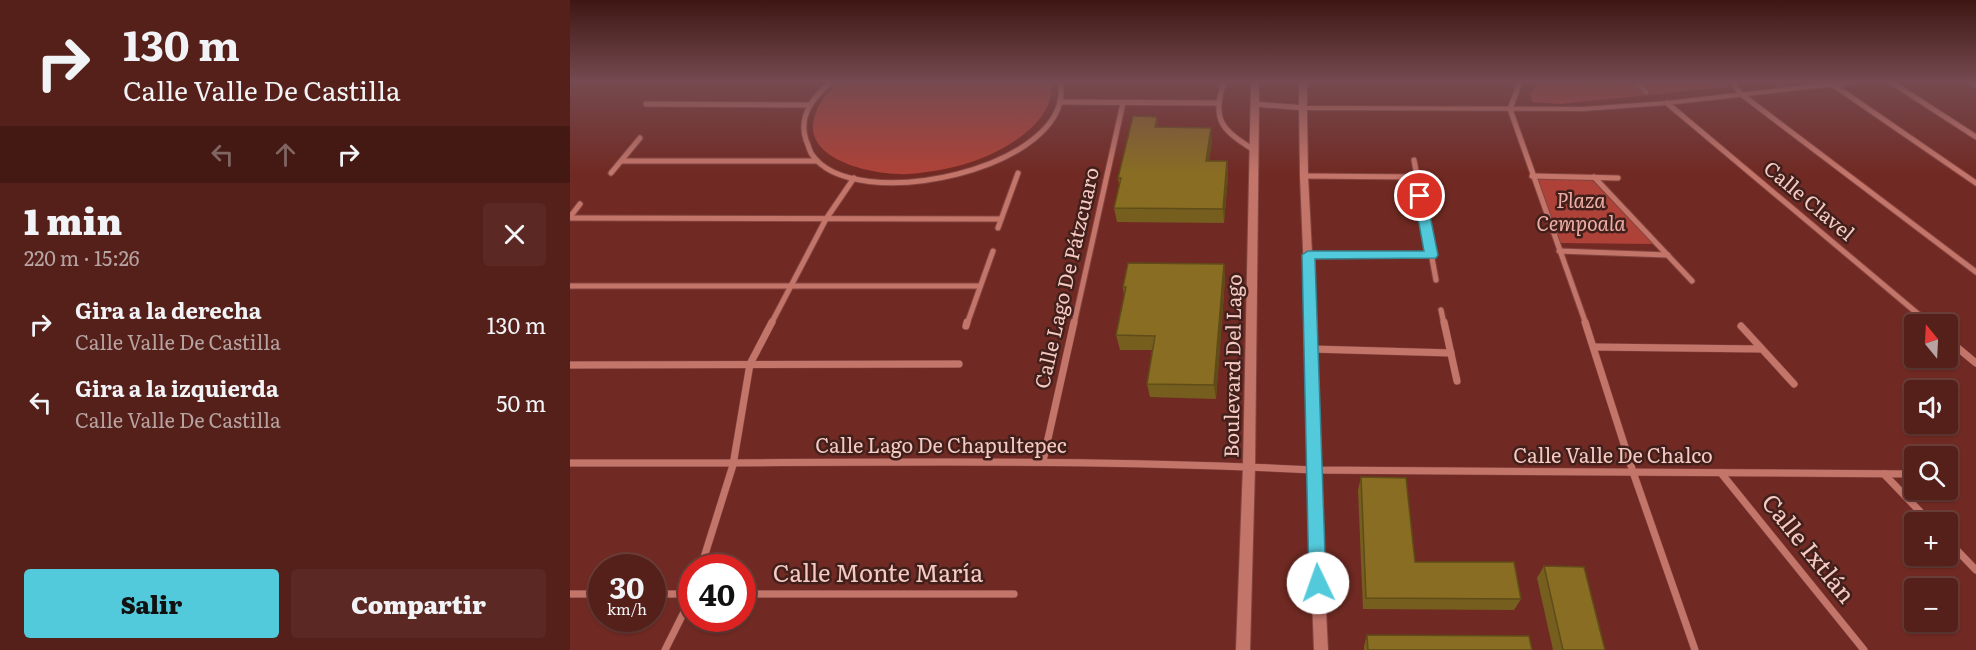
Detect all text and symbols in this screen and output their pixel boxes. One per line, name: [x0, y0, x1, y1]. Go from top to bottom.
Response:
text: 130 m: [123, 12, 240, 74]
icon: right: [24, 24, 102, 102]
text: Calle Valle De Castilla: [123, 69, 401, 109]
icon: left: [206, 138, 239, 171]
icon: ahead: [269, 138, 302, 171]
icon: right: [332, 138, 365, 171]
street label: Calle Clavel: [1758, 152, 1863, 247]
street label: Calle Lago De Pátzcuaro: [1025, 164, 1105, 391]
pin: [1394, 170, 1445, 221]
icon: arrive: [1403, 179, 1436, 212]
park label: Plaza Cempoala: [1536, 184, 1626, 237]
text: 1 min: [24, 193, 122, 246]
button: close: [483, 203, 546, 266]
text: 220 m · 15:26: [24, 242, 140, 272]
street label: Boulevard Del Lago: [1214, 274, 1248, 458]
text: Gira a la derecha: [75, 293, 262, 326]
icon: right: [24, 308, 57, 341]
text: 130 m: [487, 308, 546, 341]
north arrow: [1904, 314, 1958, 368]
map controls: [1904, 314, 1958, 632]
text: Calle Valle De Castilla: [75, 326, 281, 356]
text: Gira a la izquierda: [75, 371, 279, 404]
button: sound: [1904, 380, 1958, 434]
icon: left: [24, 386, 57, 419]
text: 50 m: [496, 386, 546, 419]
text: Calle Valle De Castilla: [75, 404, 281, 434]
street label: Calle Lago De Chapultepec: [815, 429, 1067, 459]
street label: Calle Valle De Chalco: [1513, 439, 1713, 469]
button: search: [1904, 446, 1958, 500]
street label: Calle Ixtlán: [1755, 485, 1865, 610]
button: +: [1904, 512, 1958, 566]
position arrow: [1286, 551, 1350, 615]
speed limit sign: 40: [678, 554, 756, 632]
street label: Calle Monte María: [773, 554, 983, 589]
text: 30: [609, 564, 645, 608]
button: Salir: [24, 569, 279, 638]
button: Compartir: [291, 569, 546, 638]
button: −: [1904, 578, 1958, 632]
text: km/h: [607, 597, 647, 620]

